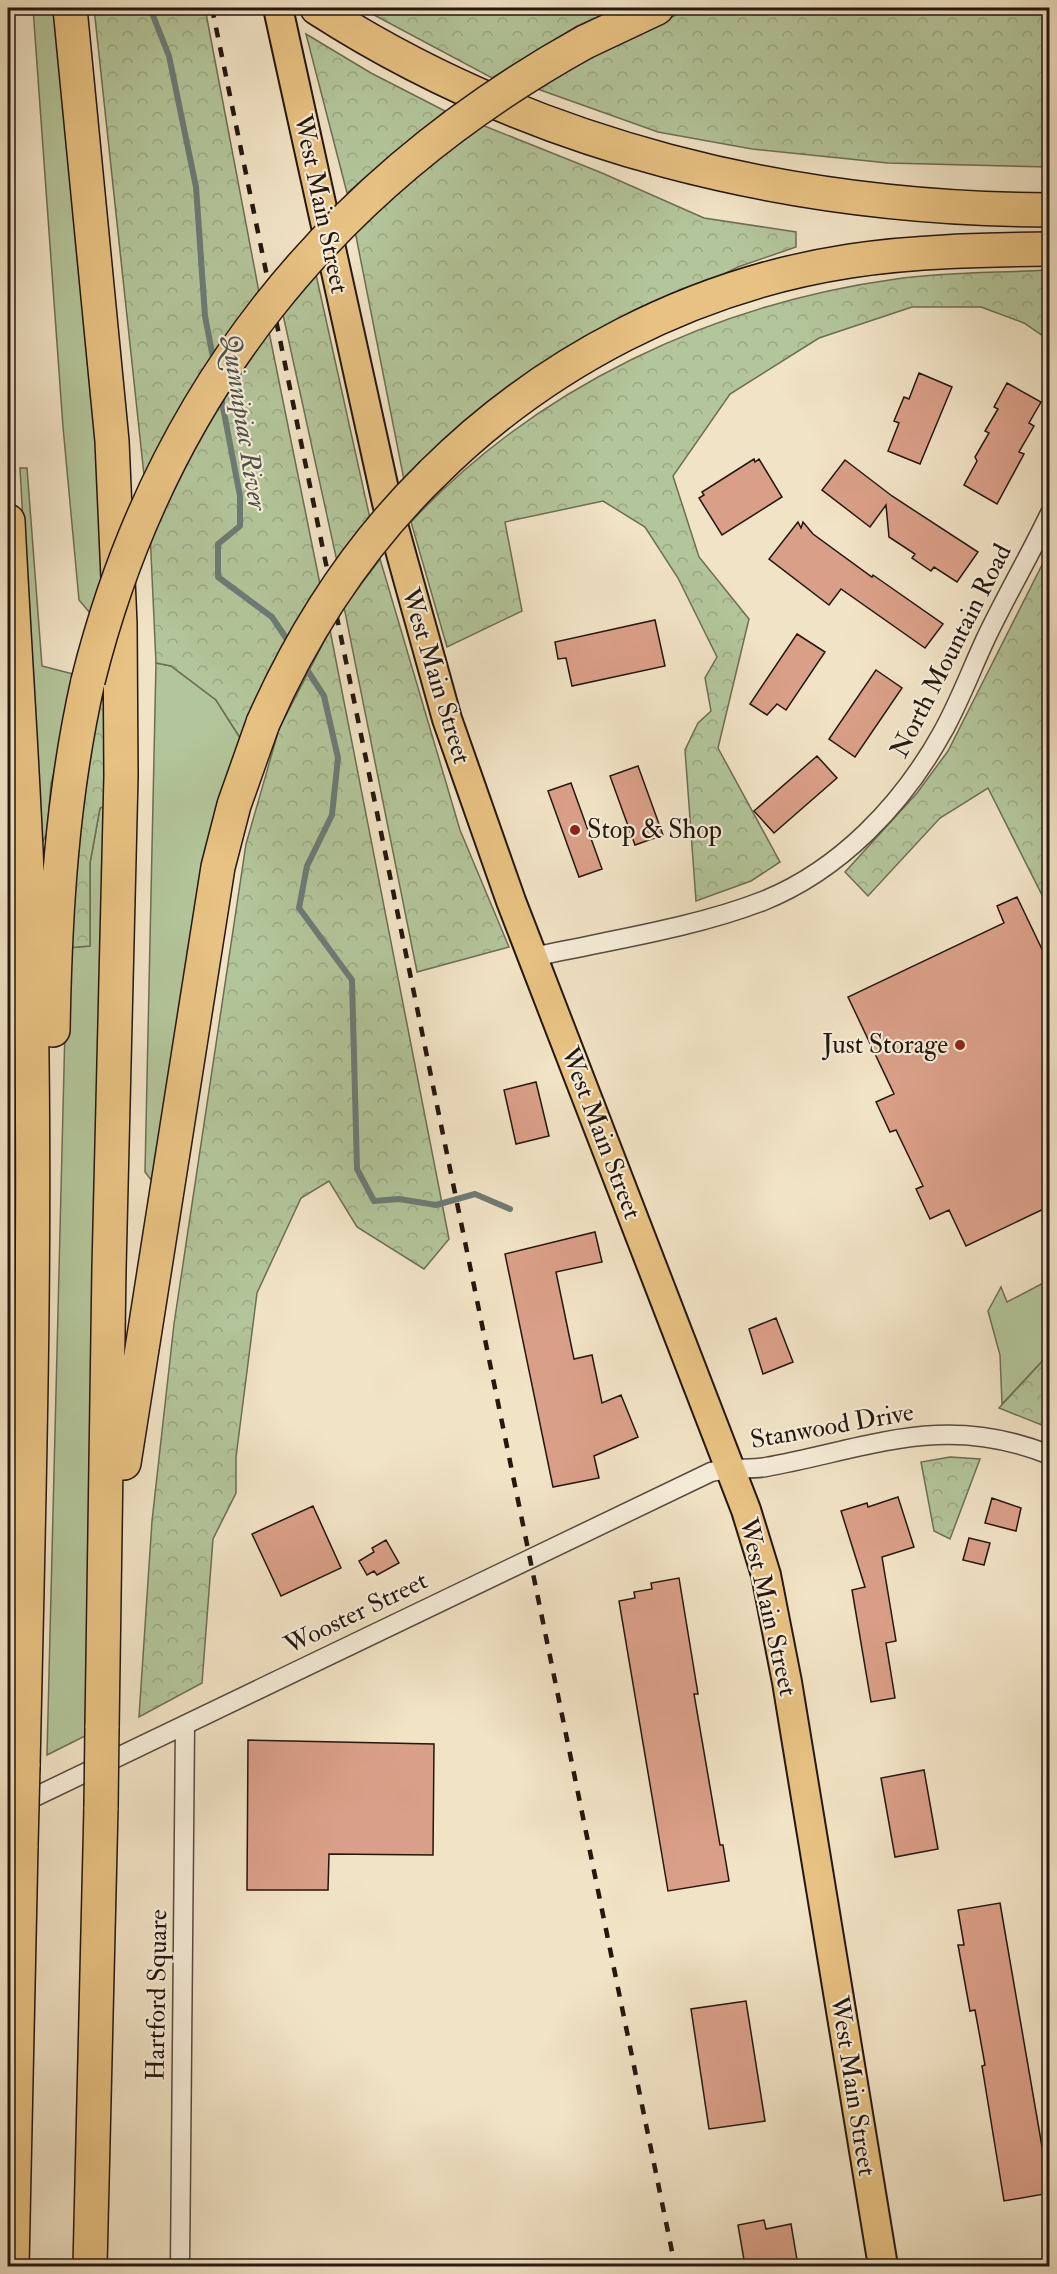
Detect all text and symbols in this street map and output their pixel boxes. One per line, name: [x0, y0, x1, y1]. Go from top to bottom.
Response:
street label: West Main Street: [286, 111, 356, 296]
water label: Quinnipiac River: [213, 332, 275, 515]
street label: North Mountain Road: [883, 539, 1019, 763]
street label: West Main Street: [394, 583, 478, 768]
place label: Stop & Shop: [587, 814, 722, 847]
marker: Stop & Shop: [568, 823, 582, 837]
place label: Just Storage: [821, 1029, 948, 1061]
marker: Just Storage: [953, 1038, 967, 1052]
street label: West Main Street: [553, 1041, 649, 1224]
street label: Stanwood Drive: [748, 1396, 916, 1456]
street label: West Main Street: [732, 1514, 804, 1699]
street label: Wooster Street: [278, 1565, 433, 1662]
street label: Hartford Square: [140, 1909, 174, 2081]
street label: West Main Street: [823, 1993, 883, 2178]

